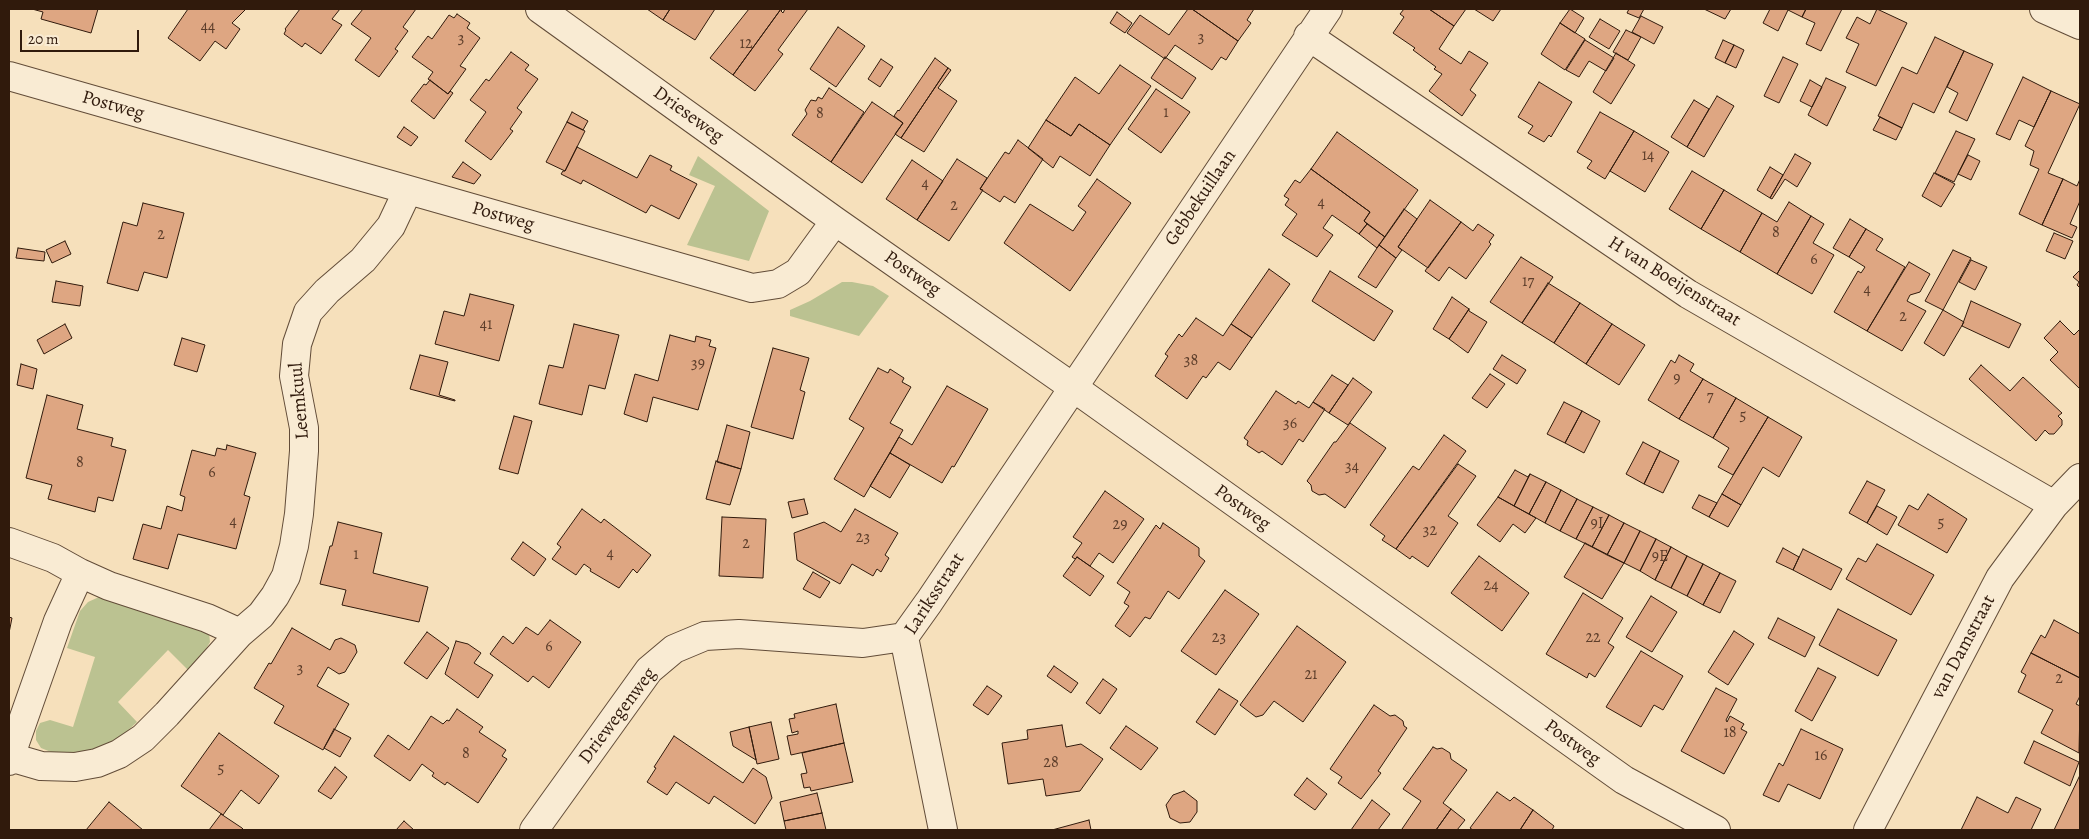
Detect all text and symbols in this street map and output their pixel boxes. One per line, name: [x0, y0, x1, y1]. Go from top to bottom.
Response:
house number: 44: [201, 17, 215, 37]
scale bar: [22, 20, 141, 52]
house number: 3: [1198, 28, 1204, 48]
text: 20 m: [28, 29, 59, 49]
house number: 3: [458, 29, 464, 49]
house number: 12: [739, 34, 753, 54]
street label: Drieseweg: [648, 82, 728, 148]
street label: Postweg: [79, 86, 147, 126]
house number: 1: [1163, 103, 1169, 123]
house number: 8: [816, 104, 824, 124]
street label: Gebbekuillaan: [1160, 146, 1242, 250]
house number: 14: [1642, 146, 1654, 166]
house number: 4: [921, 174, 929, 194]
house number: 4: [1317, 193, 1325, 213]
house number: 2: [950, 196, 958, 216]
street label: Postweg: [469, 197, 537, 237]
house number: 8: [1772, 223, 1780, 243]
house number: 2: [157, 225, 165, 245]
street label: H van Boeijenstraat: [1603, 232, 1745, 332]
street label: Postweg: [879, 246, 945, 302]
house number: 6: [1810, 250, 1818, 270]
house number: 17: [1522, 272, 1534, 292]
house number: 4: [1863, 280, 1871, 300]
house number: 2: [1899, 307, 1907, 327]
house number: 41: [480, 315, 492, 335]
house number: 38: [1184, 351, 1198, 371]
house number: 39: [691, 354, 705, 374]
street label: Leemkuul: [285, 362, 315, 440]
house number: 9: [1673, 369, 1681, 389]
house number: 7: [1707, 387, 1713, 407]
house number: 5: [1740, 406, 1746, 426]
house number: 36: [1283, 414, 1297, 434]
house number: 8: [76, 453, 84, 473]
house number: 34: [1345, 457, 1359, 477]
house number: 6: [208, 463, 216, 483]
street label: Postweg: [1209, 480, 1275, 536]
house number: 4: [229, 512, 237, 532]
house number: 5: [1938, 513, 1944, 533]
house number: 9I: [1590, 514, 1604, 534]
house number: 29: [1113, 515, 1127, 535]
house number: 32: [1423, 521, 1437, 541]
house number: 23: [856, 528, 870, 548]
house number: 2: [742, 534, 750, 554]
house number: 4: [606, 544, 614, 564]
house number: 1: [353, 545, 359, 565]
house number: 9E: [1652, 547, 1668, 567]
street label: Lariksstraat: [900, 549, 970, 639]
house number: 24: [1484, 576, 1498, 596]
street label: van Damstraat: [1927, 591, 2001, 703]
house number: 23: [1212, 628, 1226, 648]
house number: 22: [1585, 628, 1601, 648]
house number: 6: [545, 637, 553, 657]
house number: 3: [297, 659, 303, 679]
street label: Driewegenweg: [574, 663, 662, 769]
house number: 21: [1304, 665, 1318, 685]
house number: 2: [2055, 669, 2063, 689]
street label: Postweg: [1539, 715, 1605, 771]
house number: 18: [1723, 723, 1737, 743]
house number: 8: [462, 744, 470, 764]
house number: 16: [1815, 746, 1827, 766]
house number: 28: [1043, 753, 1059, 773]
house number: 5: [218, 759, 224, 779]

